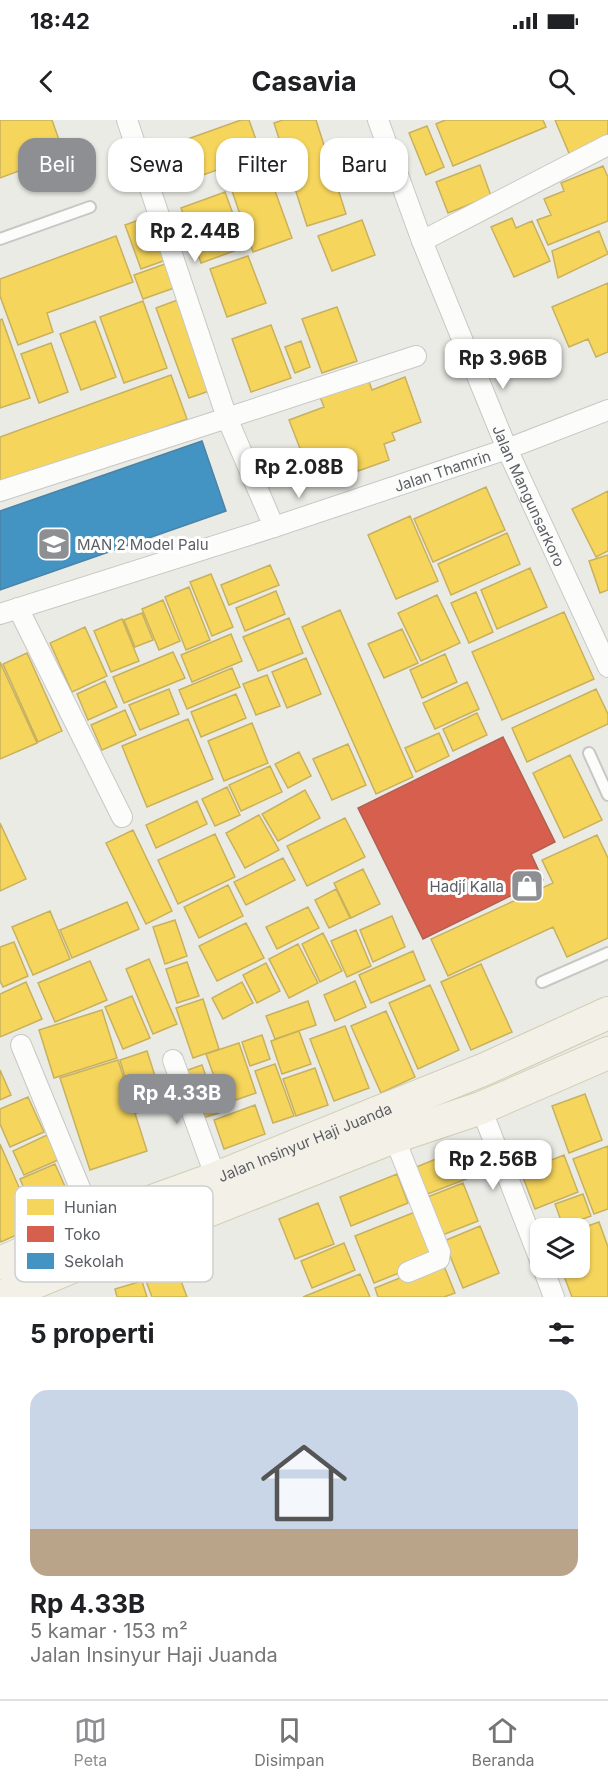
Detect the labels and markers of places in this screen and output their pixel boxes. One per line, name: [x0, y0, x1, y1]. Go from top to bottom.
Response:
pin: Rp 2.44B: [133, 212, 257, 263]
pin: Rp 3.96B: [441, 339, 565, 390]
pin: Rp 2.08B: [237, 448, 361, 499]
school or university icon: MAN 2 Model Palu: [36, 526, 72, 562]
place label: MAN 2 Model Palu: [77, 535, 209, 554]
shop icon: Hadji Kalla: [509, 868, 545, 904]
place label: Hadji Kalla: [430, 877, 504, 896]
pin: Rp 4.33B: [115, 1074, 239, 1125]
pin: Rp 2.56B: [431, 1140, 555, 1191]

